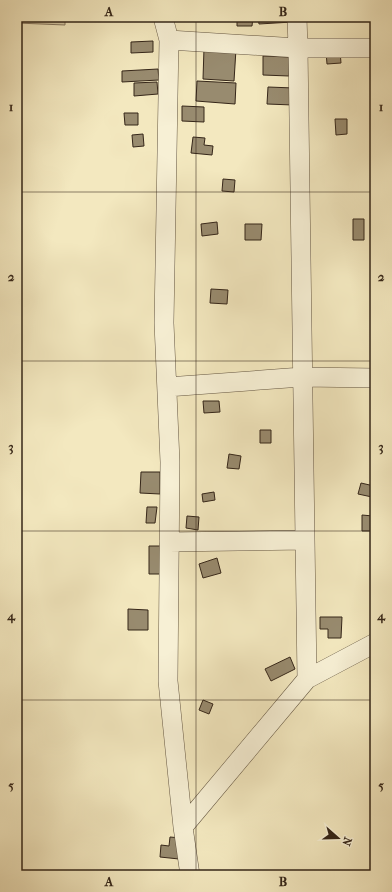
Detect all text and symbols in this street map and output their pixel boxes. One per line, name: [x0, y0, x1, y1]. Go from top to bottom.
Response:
text: A: [104, 4, 114, 19]
text: B: [279, 4, 288, 19]
text: 1: [9, 99, 14, 114]
text: 1: [379, 99, 384, 114]
text: 2: [8, 269, 15, 284]
text: 2: [378, 269, 385, 284]
text: 3: [8, 439, 14, 455]
text: 3: [378, 439, 384, 455]
text: 4: [6, 608, 16, 624]
text: 4: [376, 608, 386, 624]
text: 5: [8, 778, 14, 793]
text: 5: [378, 778, 384, 793]
north arrow: [318, 818, 358, 858]
text: N: [339, 835, 354, 848]
text: A: [104, 874, 114, 889]
text: B: [279, 874, 288, 889]

